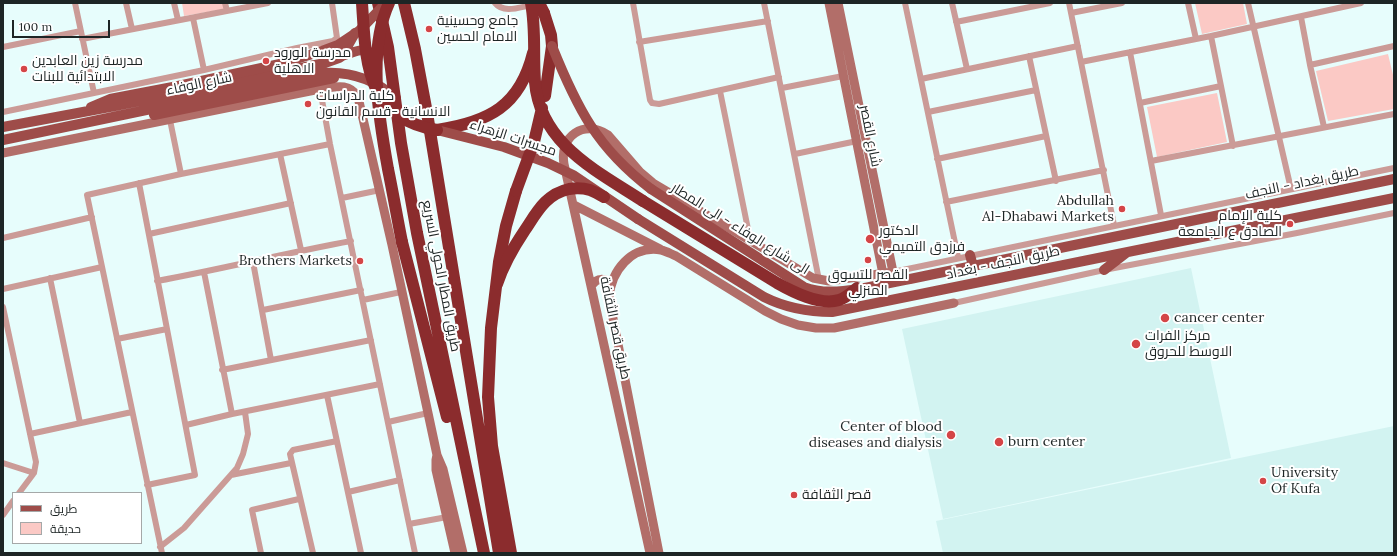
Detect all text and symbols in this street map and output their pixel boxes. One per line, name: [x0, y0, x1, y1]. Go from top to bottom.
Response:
scale bar: [14, 12, 112, 38]
place label: جامع وحسينية الامام الحسين: [437, 13, 518, 46]
text: 100 m: [19, 19, 52, 34]
marker: جامع وحسينية الامام الحسين: [424, 24, 434, 34]
place label: مدرسة الورود الاهلية: [274, 45, 351, 78]
place label: مدرسة زين العابدين الابتدائية للبنات: [32, 53, 143, 86]
marker: مدرسة الورود الاهلية: [261, 56, 271, 66]
marker: مدرسة زين العابدين الابتدائية للبنات: [19, 64, 29, 74]
street label: شارع الوفاء: [165, 69, 233, 99]
place label: كلية الدراسات الانسانية -قسم القانون: [316, 88, 450, 120]
marker: كلية الدراسات الانسانية -قسم القانون: [303, 99, 313, 109]
street label: شارع القصر: [856, 103, 884, 169]
street label: مجسرات الزهراء: [467, 116, 559, 160]
street label: طريق بغداد - النجف: [1244, 163, 1360, 203]
street label: الى شارع الوفاء - الى المطار: [668, 180, 812, 278]
place label: Abdullah Al-Dhabawi Markets: [982, 193, 1114, 226]
street label: طريق المطار الحولي السريع: [418, 199, 464, 353]
marker: Abdullah Al-Dhabawi Markets: [1117, 204, 1127, 214]
place label: كلية الإمام الصادق ع الجامعة: [1178, 208, 1282, 240]
marker: كلية الإمام الصادق ع الجامعة: [1285, 219, 1295, 229]
place label: الدكتور فرزدق التميمي: [879, 223, 965, 256]
marker: الدكتور فرزدق التميمي: [864, 233, 876, 245]
street label: طريق النجف - بغداد: [945, 243, 1061, 283]
place label: Brothers Markets: [239, 253, 352, 269]
marker: القصر للتسوق المنزلي: [863, 255, 873, 265]
marker: Brothers Markets: [355, 256, 365, 266]
place label: القصر للتسوق المنزلي: [828, 267, 908, 300]
street label: طريق قصر الثقافة: [596, 275, 634, 381]
place label: cancer center: [1174, 310, 1264, 326]
marker: cancer center: [1159, 312, 1171, 324]
place label: مركز الفرات الاوسط للحروق: [1145, 328, 1232, 360]
marker: مركز الفرات الاوسط للحروق: [1130, 338, 1142, 350]
place label: Center of blood diseases and dialysis: [809, 419, 942, 452]
marker: Center of blood diseases and dialysis: [945, 429, 957, 441]
place label: burn center: [1008, 434, 1085, 450]
marker: burn center: [993, 436, 1005, 448]
place label: University Of Kufa: [1271, 465, 1338, 498]
marker: University Of Kufa: [1258, 476, 1268, 486]
place label: قصر الثقافة: [802, 487, 871, 503]
marker: قصر الثقافة: [789, 490, 799, 500]
legend: [12, 492, 142, 544]
text: طريق: [50, 501, 77, 516]
text: حديقة: [50, 521, 81, 536]

